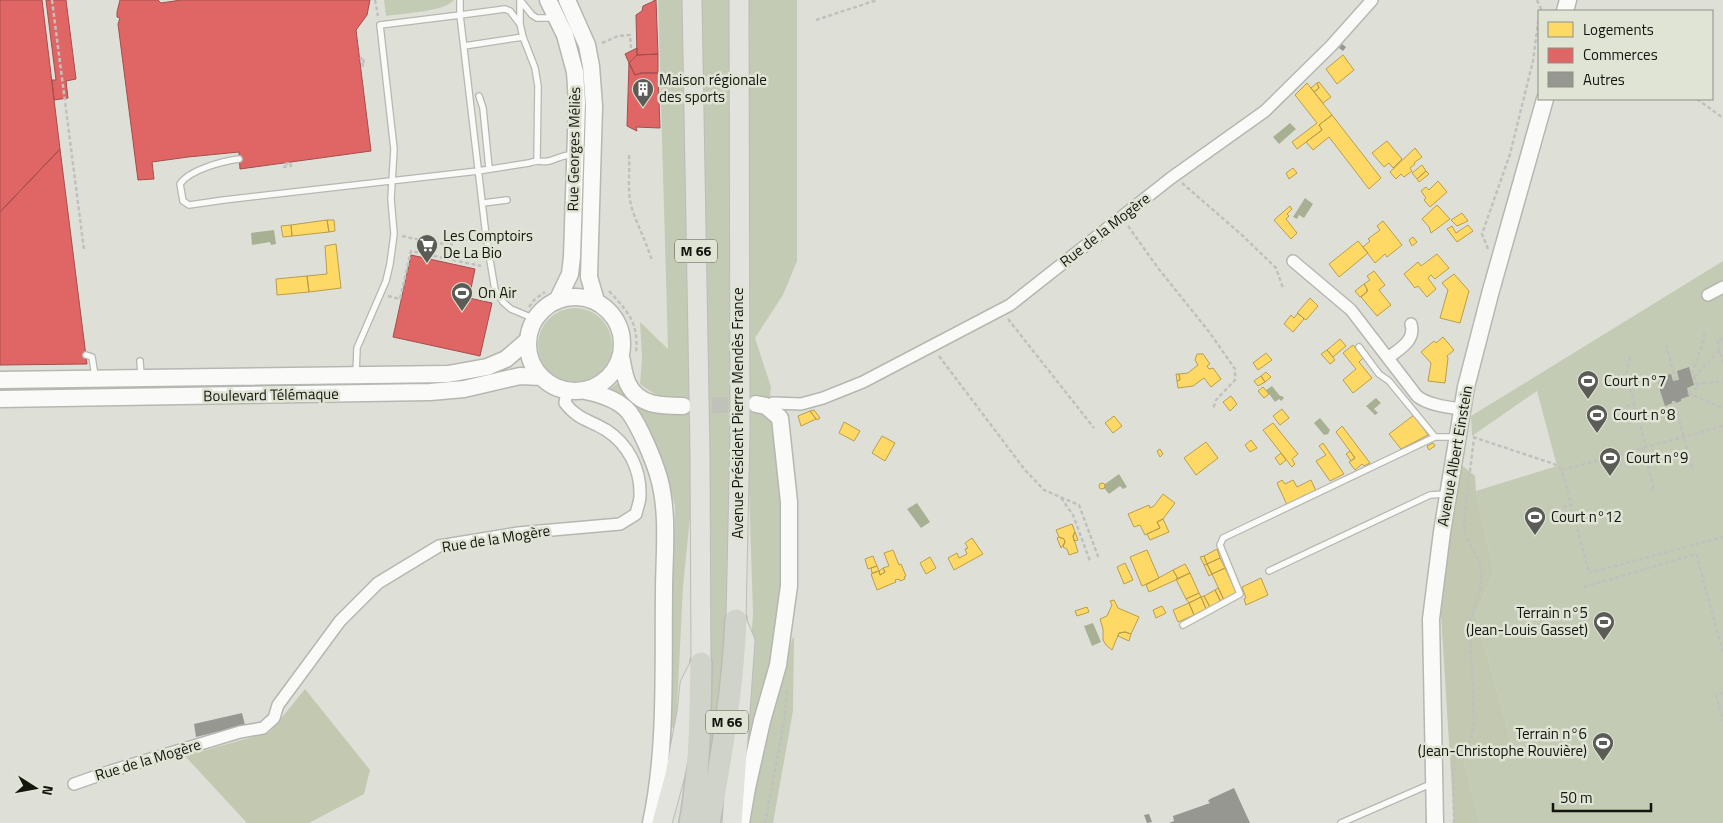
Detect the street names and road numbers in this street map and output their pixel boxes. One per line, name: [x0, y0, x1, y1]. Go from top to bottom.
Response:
street label: Rue Georges Méliès: [561, 86, 586, 212]
street label: Rue de la Mogère: [1054, 187, 1155, 272]
road number: M 66: [675, 240, 717, 262]
street label: Avenue Président Pierre Mendès France: [726, 287, 749, 539]
street label: Boulevard Télémaque: [203, 382, 339, 407]
street label: Avenue Albert Einstein: [1431, 384, 1478, 528]
street label: Rue de la Mogère: [440, 519, 552, 558]
road number: M 66: [706, 710, 748, 734]
street label: Rue de la Mogère: [92, 733, 204, 787]

